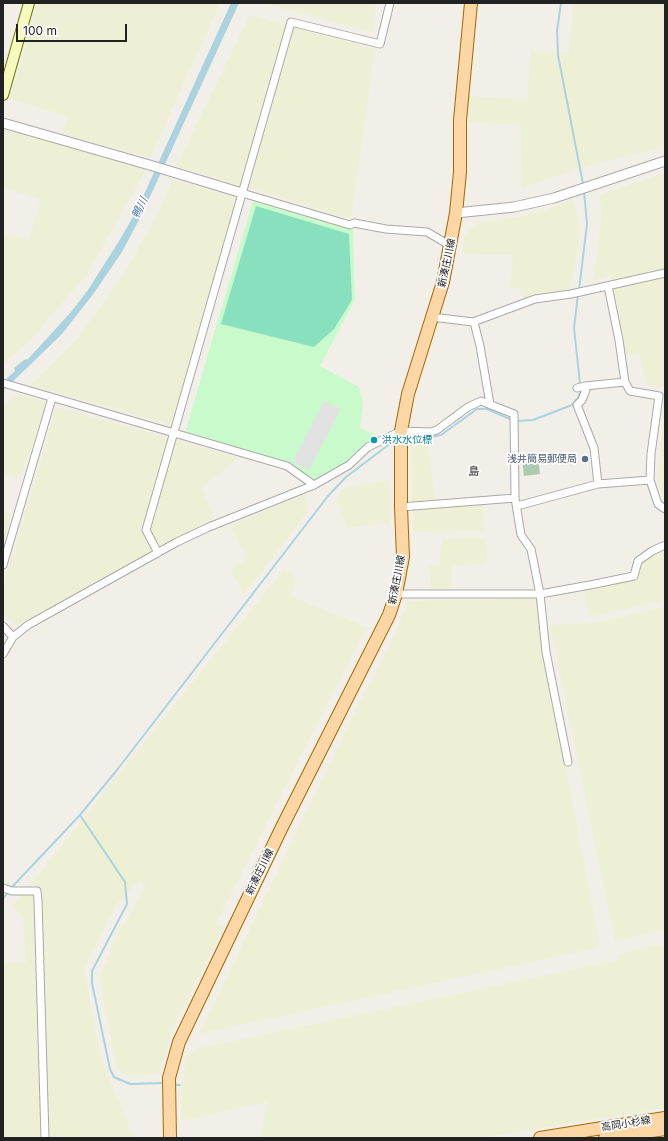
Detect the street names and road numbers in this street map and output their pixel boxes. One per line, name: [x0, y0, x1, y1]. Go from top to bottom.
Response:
street label: 新湊庄川線: [436, 237, 458, 289]
street label: 新湊庄川線: [386, 554, 408, 606]
street label: 新湊庄川線: [244, 847, 276, 897]
street label: 高岡小杉線: [600, 1114, 652, 1134]

